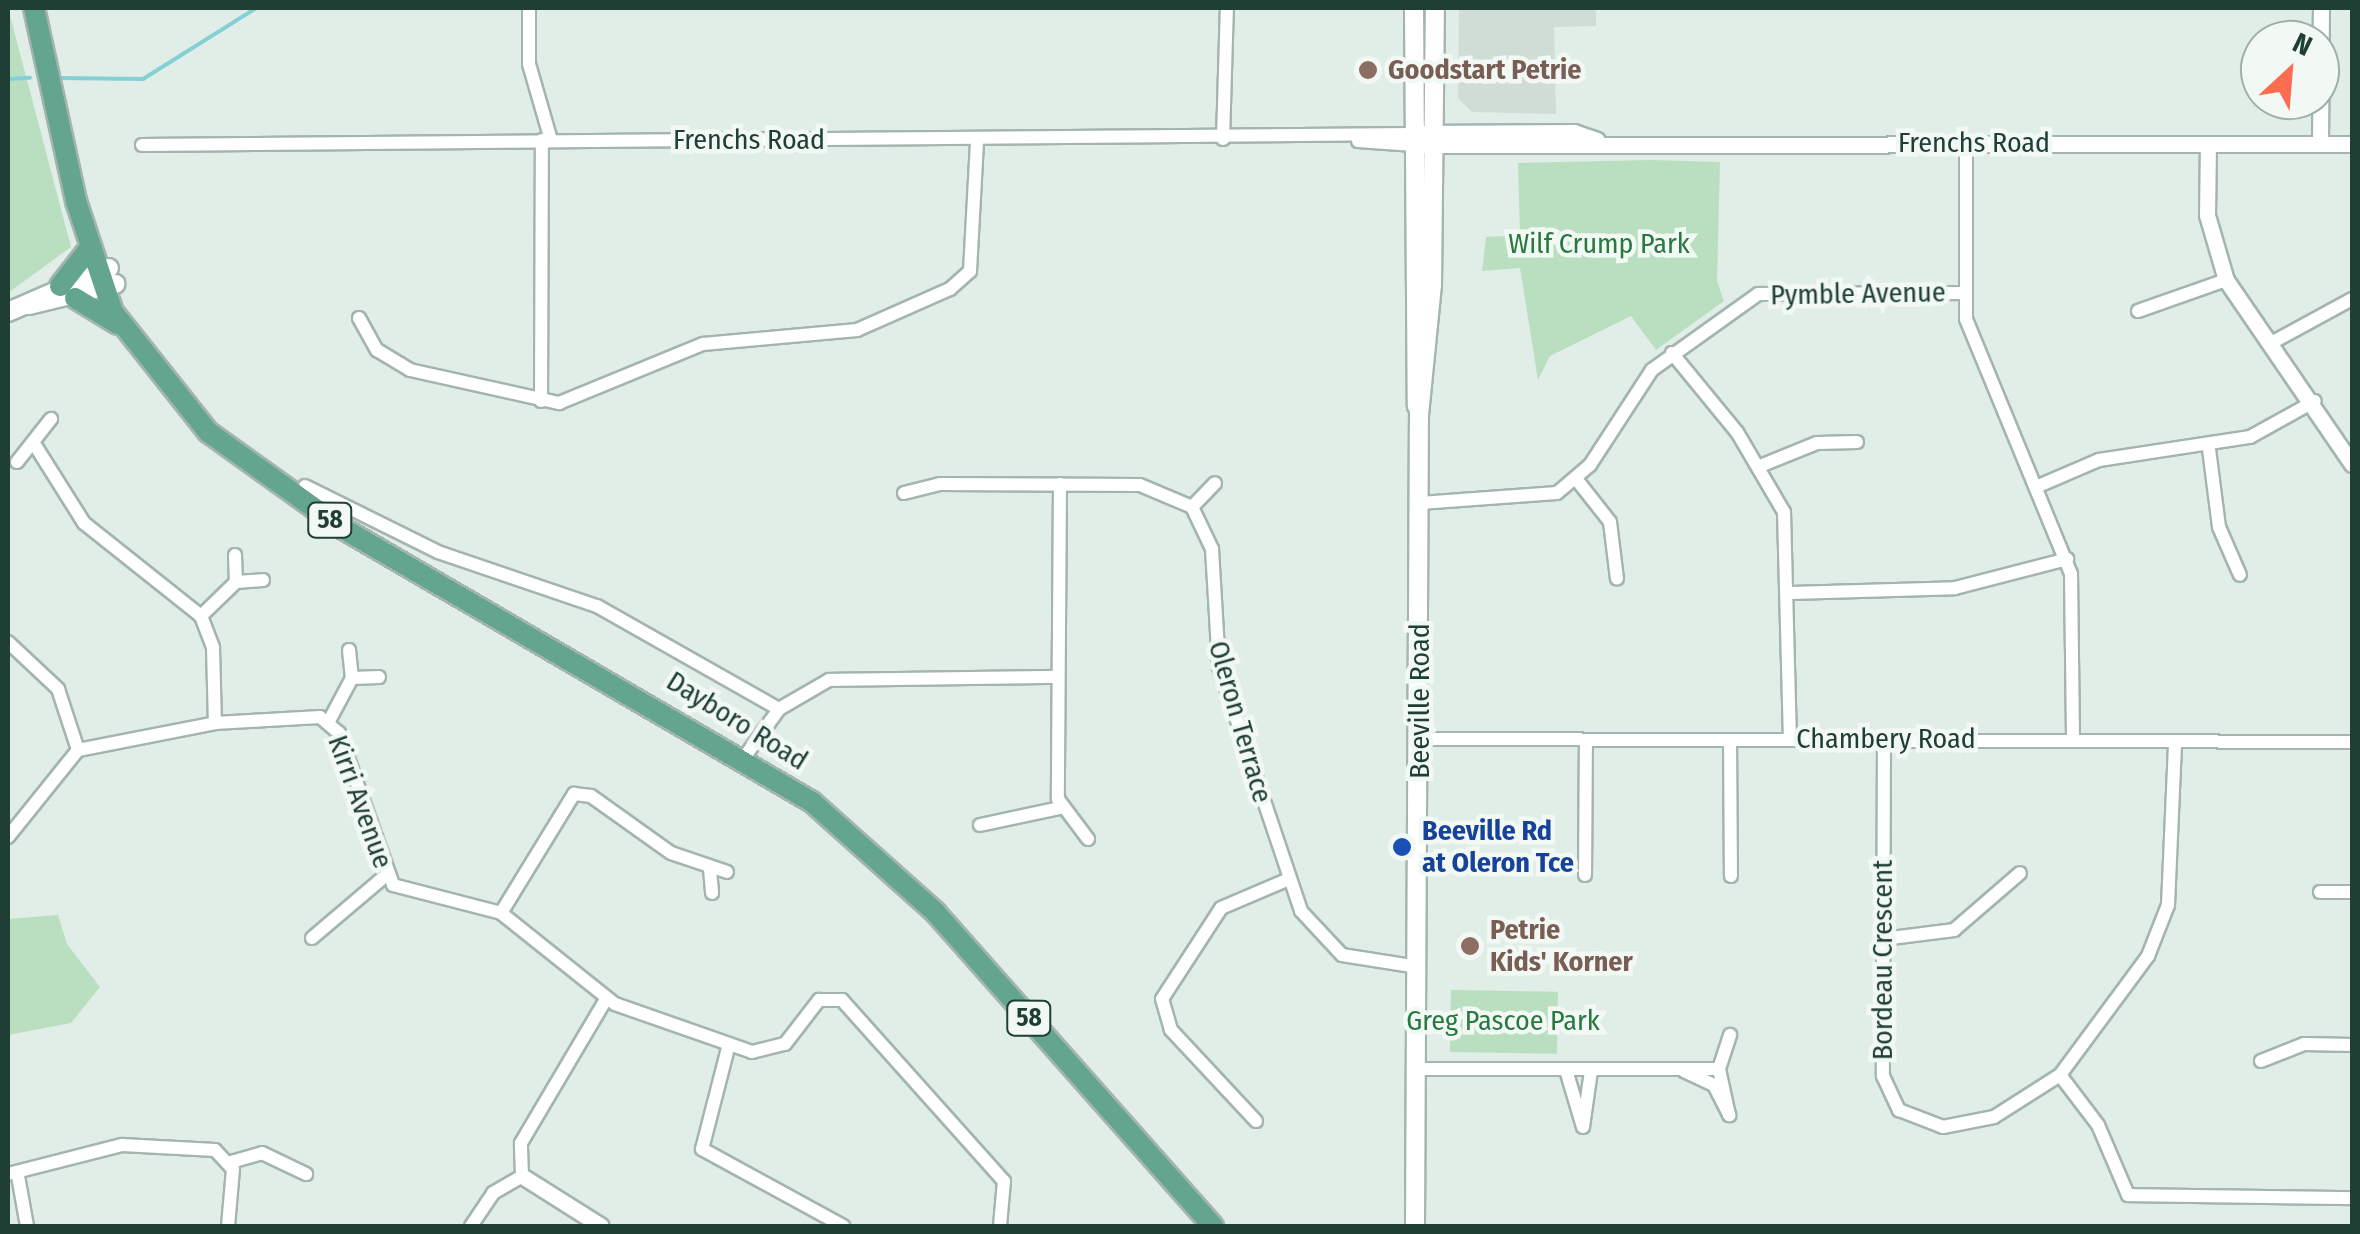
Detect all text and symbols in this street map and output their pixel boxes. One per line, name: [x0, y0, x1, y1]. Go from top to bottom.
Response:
north arrow: [2240, 20, 2340, 120]
text: N: [2288, 26, 2317, 63]
place label: Goodstart Petrie: [1388, 53, 1582, 87]
marker: Goodstart Petrie: [1357, 59, 1379, 81]
street label: Frenchs Road: [673, 123, 825, 157]
street label: Frenchs Road: [1898, 126, 2050, 160]
park label: Wilf Crump Park: [1508, 227, 1690, 261]
street label: Pymble Avenue: [1770, 276, 1946, 312]
road number: 58: [305, 500, 355, 540]
street label: Beeville Road: [1403, 623, 1437, 779]
street label: Oleron Terrace: [1201, 637, 1279, 807]
street label: Dayboro Road: [660, 664, 814, 778]
street label: Chambery Road: [1796, 722, 1976, 756]
street label: Kirri Avenue: [320, 731, 400, 873]
place label: Beeville Rd at Oleron Tce: [1422, 814, 1574, 880]
marker: Beeville Rd at Oleron Tce: [1391, 836, 1413, 858]
street label: Bordeau Crescent: [1866, 860, 1900, 1060]
place label: Petrie Kids' Korner: [1490, 913, 1633, 979]
marker: Petrie Kids' Korner: [1459, 935, 1481, 957]
road number: 58: [1004, 998, 1054, 1038]
park label: Greg Pascoe Park: [1406, 1004, 1600, 1038]

